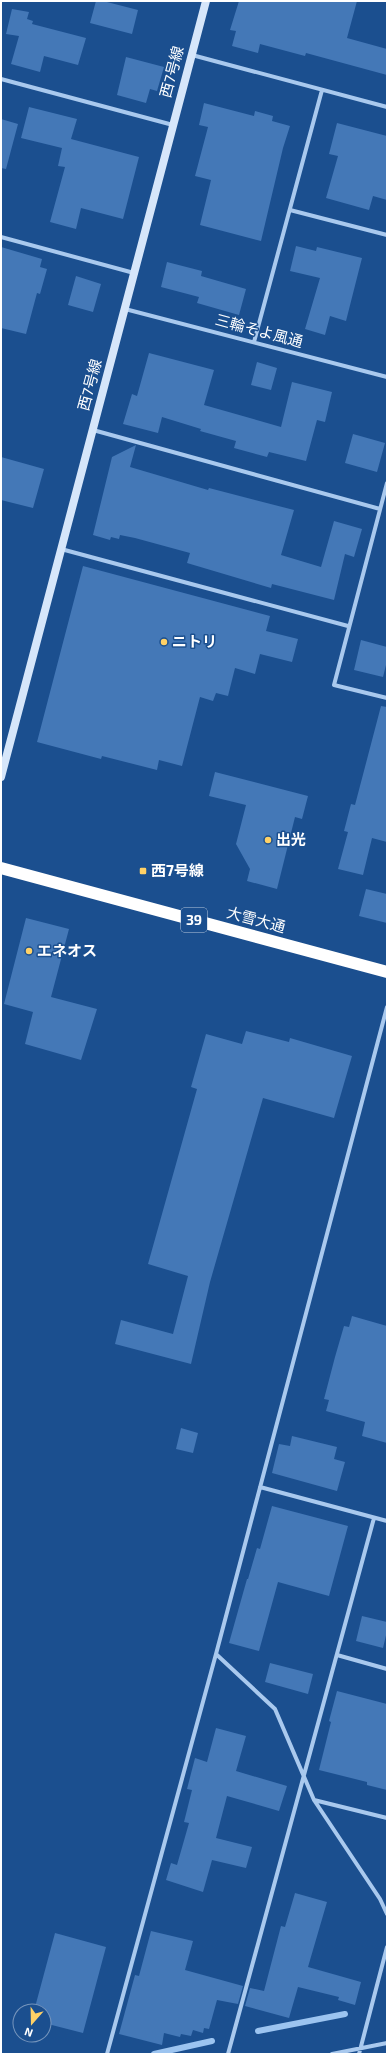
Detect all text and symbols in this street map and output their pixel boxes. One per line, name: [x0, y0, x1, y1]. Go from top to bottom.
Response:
street label: 西7号線: [156, 44, 187, 100]
street label: 三輪そよ風通: [213, 310, 305, 350]
street label: 西7号線: [74, 357, 105, 413]
place label: ニトリ: [172, 632, 217, 650]
marker: ニトリ: [159, 637, 169, 647]
place label: 出光: [276, 830, 306, 848]
marker: 出光: [263, 835, 273, 845]
place label: 西7号線: [151, 861, 204, 879]
marker: 西7号線: [138, 866, 148, 876]
street label: 大雪大通: [225, 903, 288, 935]
road number: 39: [181, 908, 207, 932]
place label: エネオス: [37, 941, 97, 959]
marker: エネオス: [24, 946, 34, 956]
north arrow: [12, 2003, 52, 2043]
text: N: [22, 2025, 34, 2040]

